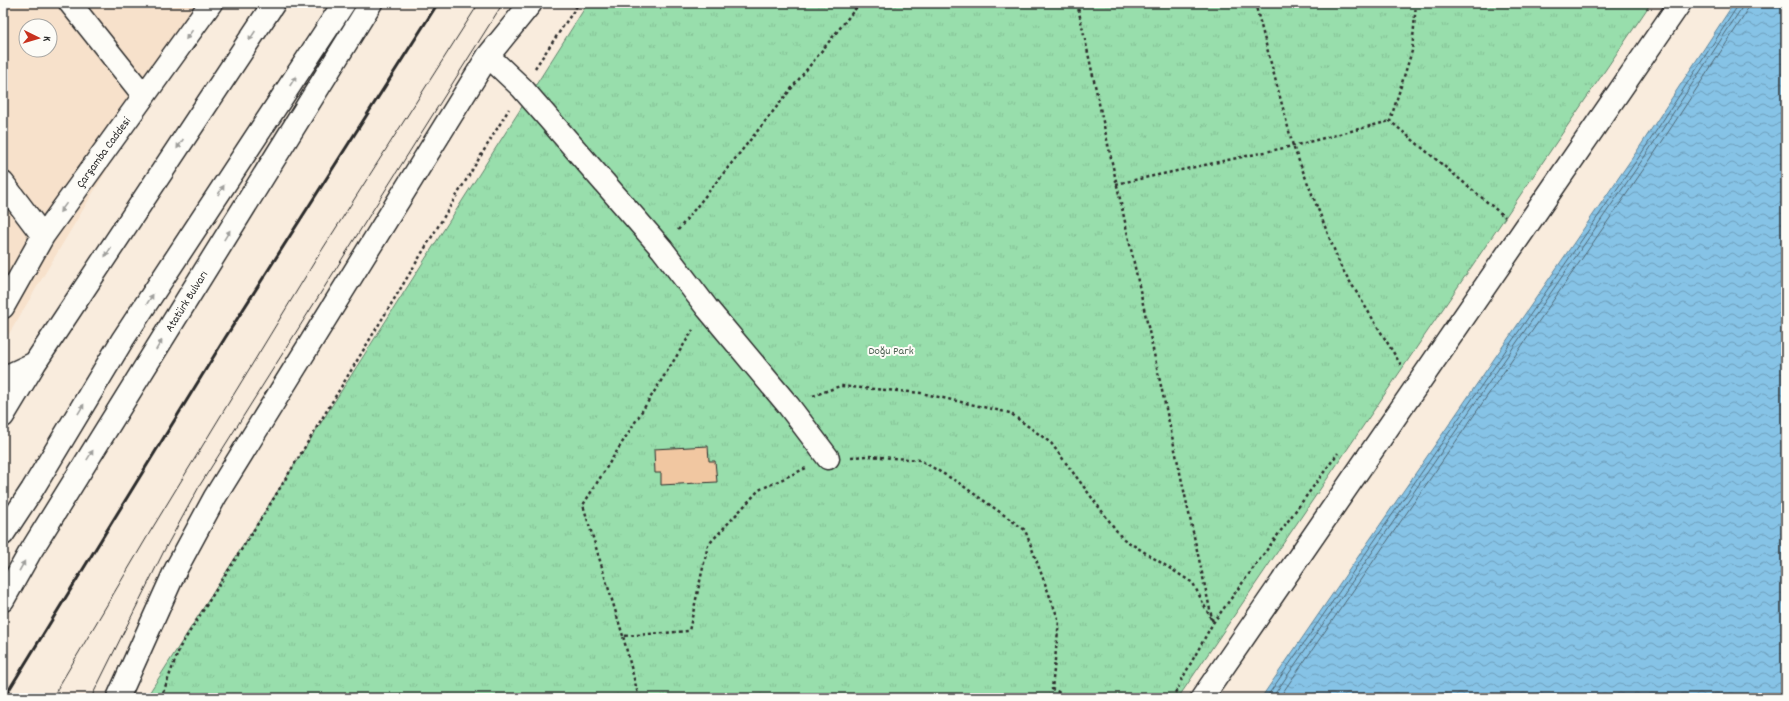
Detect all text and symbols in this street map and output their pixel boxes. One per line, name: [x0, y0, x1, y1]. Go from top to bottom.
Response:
north arrow: [18, 18, 58, 58]
one-way arrow: [185, 30, 193, 40]
one-way arrow: [248, 30, 256, 41]
text: K: [38, 35, 54, 42]
one-way arrow: [289, 76, 296, 87]
street label: Çarşamba Caddesi: [73, 114, 136, 192]
one-way arrow: [176, 139, 184, 149]
one-way arrow: [217, 185, 225, 195]
one-way arrow: [59, 203, 67, 213]
one-way arrow: [223, 230, 231, 240]
one-way arrow: [104, 247, 112, 257]
street label: Atatürk Bulvarı: [162, 268, 213, 336]
one-way arrow: [146, 293, 154, 304]
one-way arrow: [155, 339, 162, 351]
park label: Doğu Park: [868, 343, 914, 360]
one-way arrow: [77, 403, 84, 415]
one-way arrow: [86, 450, 94, 461]
one-way arrow: [19, 560, 25, 572]

